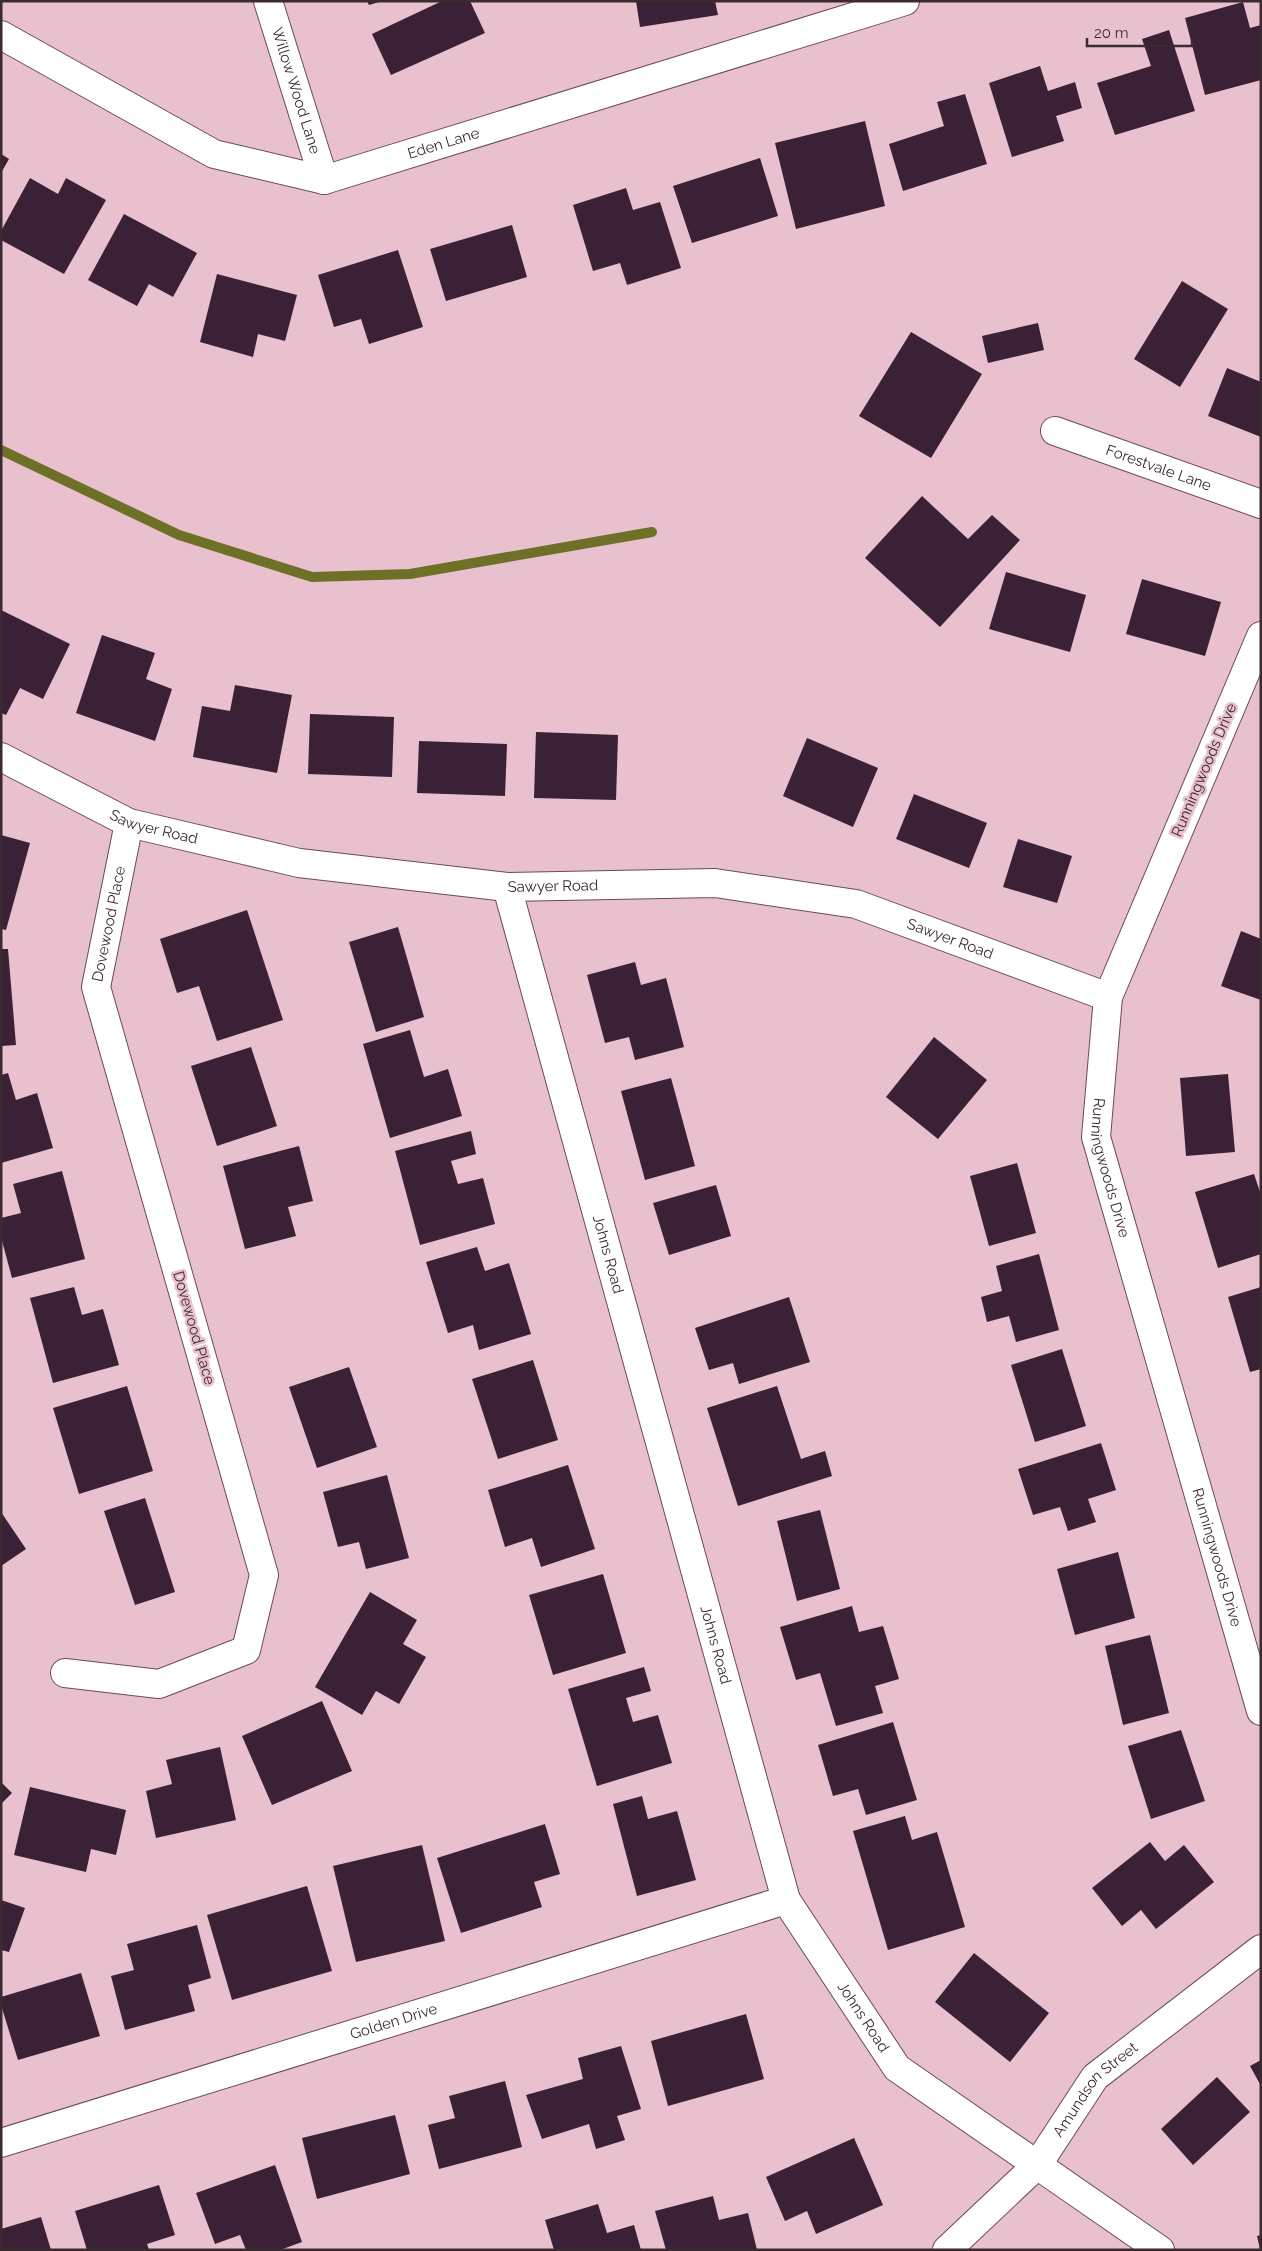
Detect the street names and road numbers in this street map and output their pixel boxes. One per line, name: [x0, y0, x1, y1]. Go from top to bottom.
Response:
street label: Willow Wood Lane: [268, 25, 324, 156]
street label: Eden Lane: [405, 124, 482, 163]
street label: Forestvale Lane: [1104, 441, 1214, 495]
street label: Runningwoods Drive: [1168, 700, 1240, 839]
street label: Sawyer Road: [107, 806, 200, 848]
street label: Dovewood Place: [88, 865, 129, 983]
street label: Sawyer Road: [507, 876, 598, 896]
street label: Sawyer Road: [904, 915, 996, 963]
street label: Runningwoods Drive: [1087, 1097, 1133, 1240]
street label: Johns Road: [589, 1213, 628, 1296]
street label: Dovewood Place: [169, 1269, 219, 1387]
street label: Runningwoods Drive: [1188, 1486, 1245, 1629]
street label: Johns Road: [696, 1604, 735, 1686]
street label: Johns Road: [834, 1978, 893, 2056]
street label: Golden Drive: [348, 1999, 440, 2043]
street label: Amundson Street: [1049, 2038, 1141, 2140]

